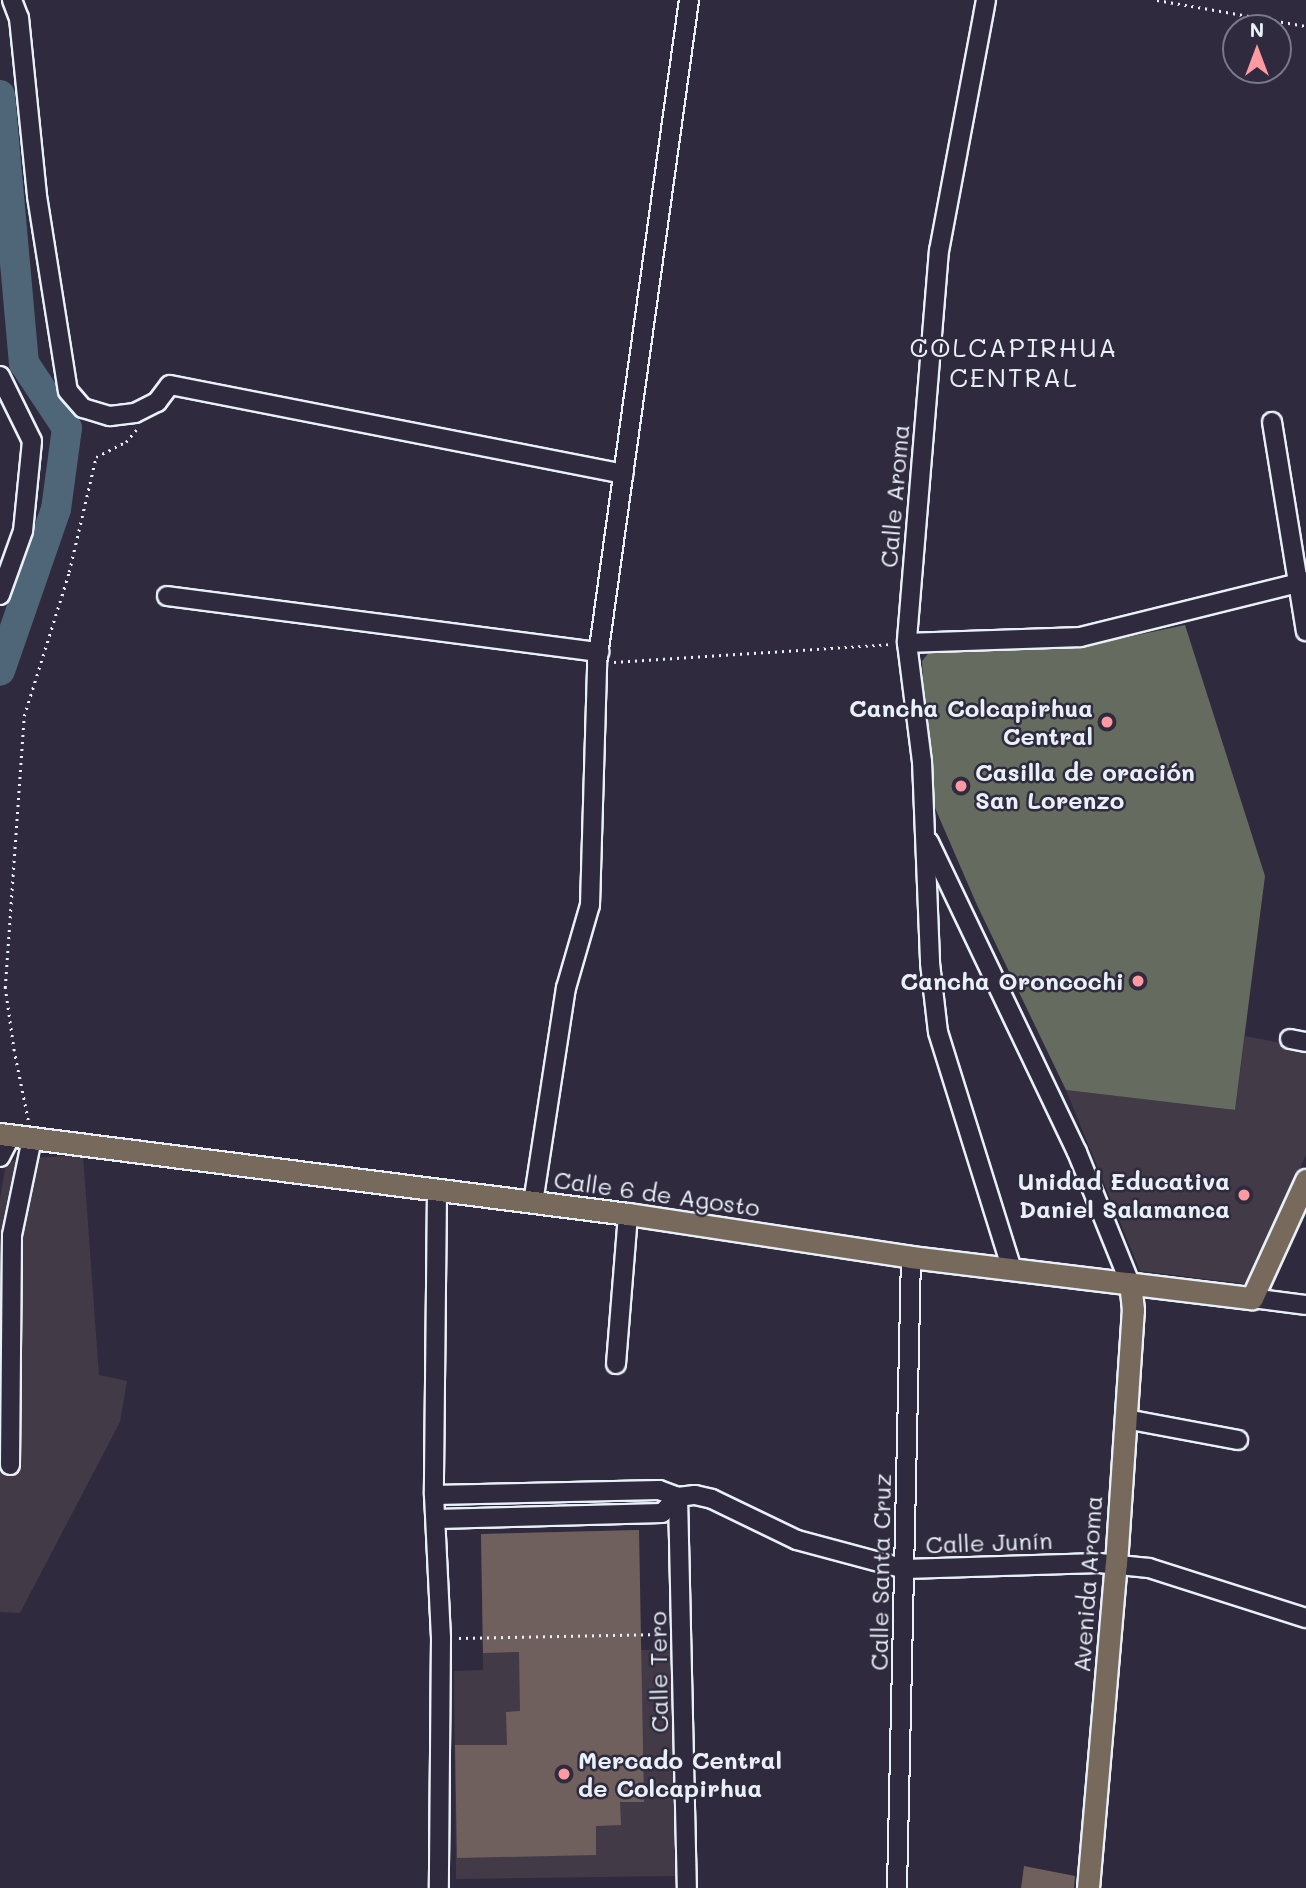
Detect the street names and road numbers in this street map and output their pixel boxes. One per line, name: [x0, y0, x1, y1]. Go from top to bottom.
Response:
street label: Calle Aroma: [873, 423, 915, 569]
street label: Calle 6 de Agosto: [552, 1164, 762, 1222]
street label: Calle Santa Cruz: [864, 1473, 896, 1671]
street label: Avenida Aroma: [1066, 1495, 1108, 1673]
street label: Calle Junín: [925, 1525, 1053, 1559]
street label: Calle Tero: [643, 1611, 673, 1733]

